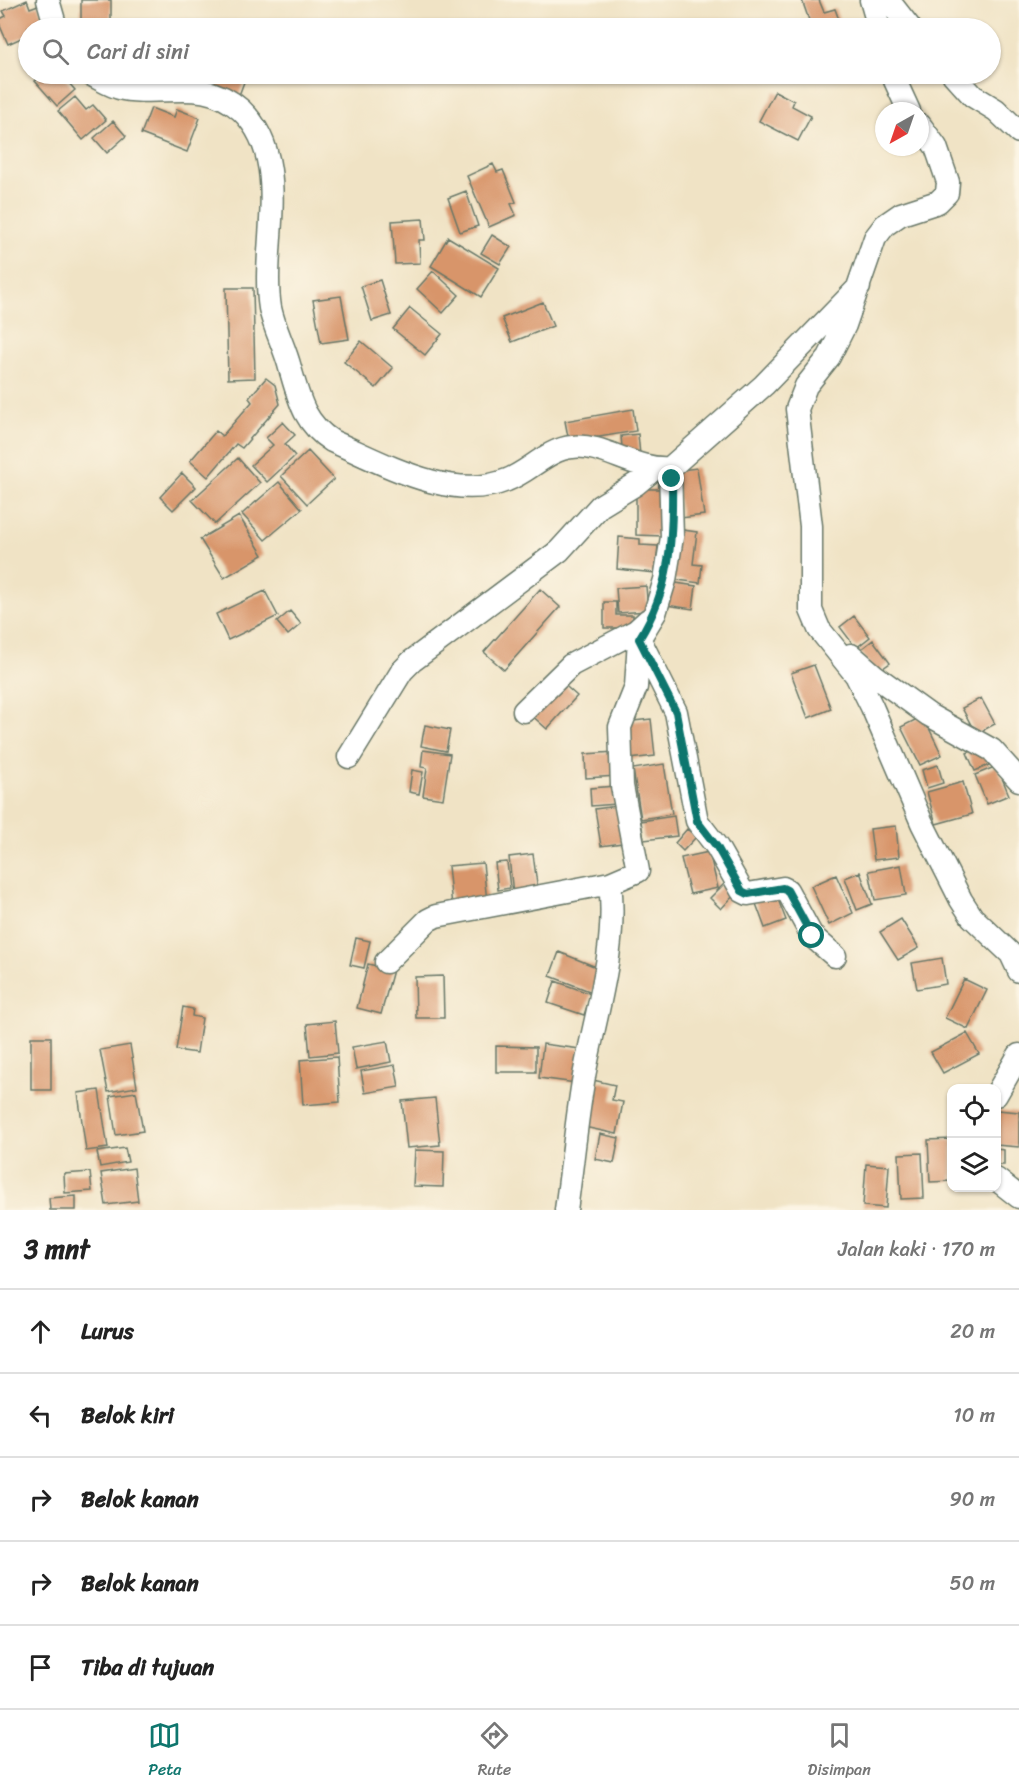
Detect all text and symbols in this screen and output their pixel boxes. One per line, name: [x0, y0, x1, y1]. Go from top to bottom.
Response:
search box: [18, 18, 1001, 84]
text: Cari di sini: [87, 32, 189, 71]
icon: search: [39, 35, 72, 68]
north arrow: [875, 102, 929, 156]
route end: [658, 465, 684, 491]
route start: [798, 922, 824, 948]
map controls: [947, 1084, 1001, 1192]
button: locate: [947, 1084, 1001, 1138]
button: layers: [947, 1138, 1001, 1192]
text: 3 mnt: [24, 1226, 90, 1272]
text: Jalan kaki · 170 m: [838, 1232, 995, 1267]
text: Lurus: [81, 1312, 134, 1351]
text: 20 m: [950, 1314, 995, 1349]
icon: ahead: [24, 1315, 57, 1348]
text: Belok kiri: [81, 1396, 174, 1435]
text: 10 m: [953, 1398, 995, 1433]
icon: left: [24, 1399, 57, 1432]
text: Belok kanan: [81, 1480, 199, 1519]
text: 90 m: [950, 1482, 995, 1517]
icon: right: [24, 1483, 57, 1516]
text: Belok kanan: [81, 1564, 199, 1603]
text: 50 m: [950, 1566, 995, 1601]
icon: right: [24, 1567, 57, 1600]
text: Tiba di tujuan: [81, 1648, 214, 1687]
icon: arrive: [24, 1651, 57, 1684]
tab: Peta: [148, 1719, 181, 1784]
tab: Rute: [478, 1719, 511, 1784]
tab: Disimpan: [808, 1719, 871, 1784]

